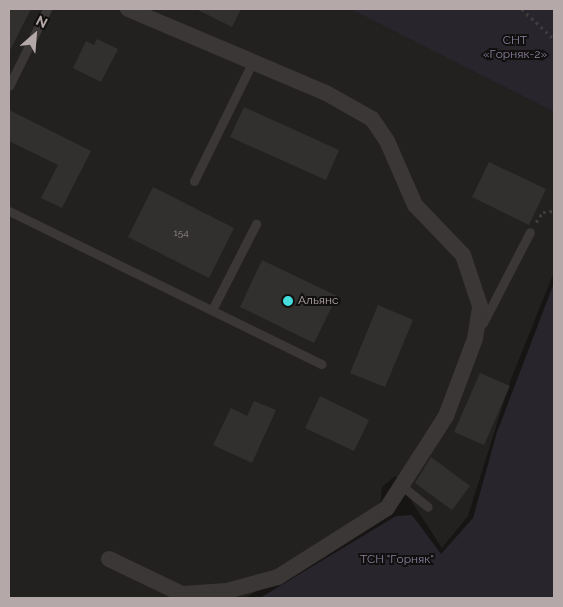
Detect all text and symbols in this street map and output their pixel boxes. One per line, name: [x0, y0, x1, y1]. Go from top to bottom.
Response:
north arrow: [10, 10, 60, 60]
text: N: [33, 12, 50, 31]
park label: СНТ «Горняк-2»: [483, 34, 547, 62]
house number: 154: [173, 227, 189, 239]
place label: Альянс: [298, 294, 339, 308]
marker: Альянс: [282, 295, 294, 307]
park label: ТСН "Горняк": [360, 553, 434, 567]

